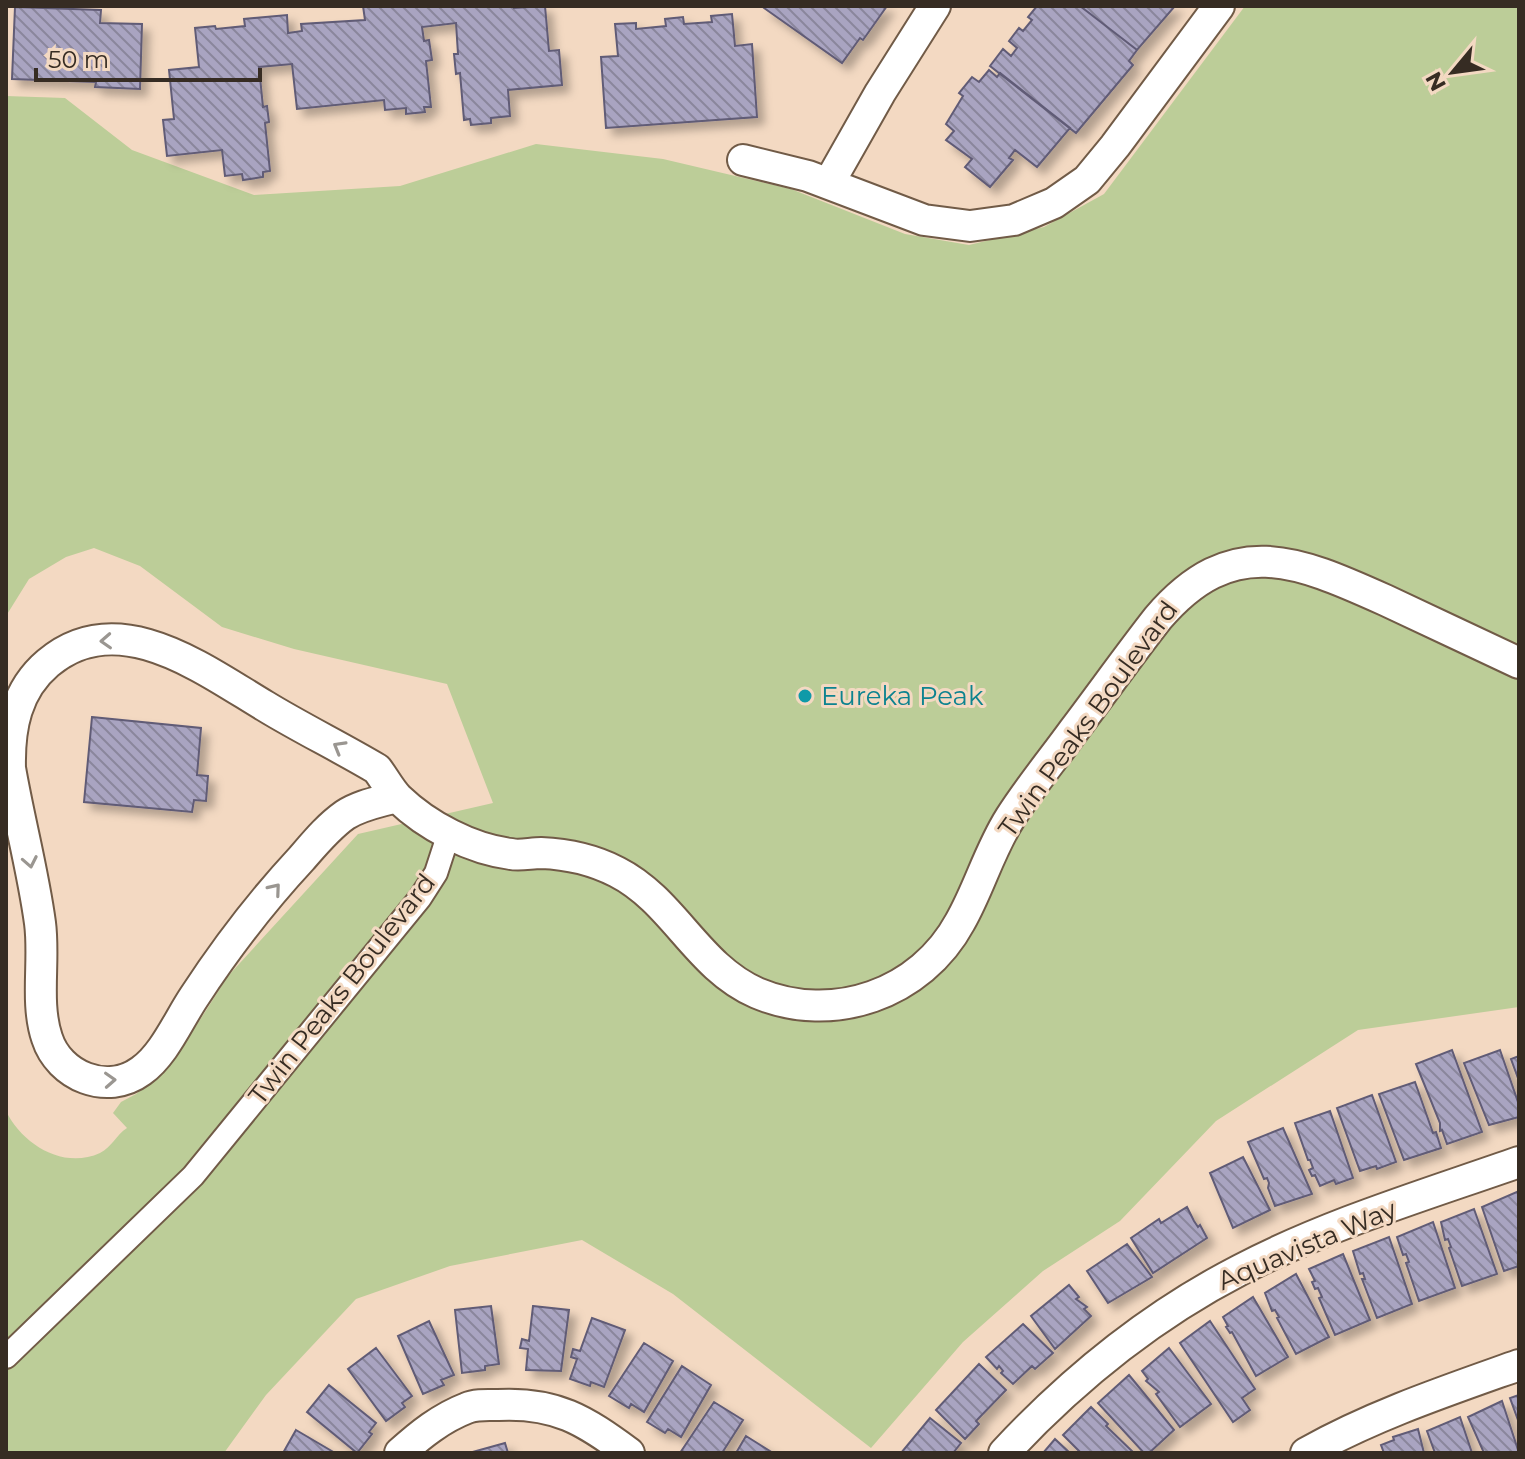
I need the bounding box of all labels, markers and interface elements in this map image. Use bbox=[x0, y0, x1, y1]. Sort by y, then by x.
scale bar bbox=[36, 32, 260, 82]
north arrow bbox=[1413, 32, 1493, 112]
text: 50 m bbox=[48, 45, 109, 74]
text: N bbox=[1420, 67, 1452, 96]
street label: Twin Peaks Boulevard bbox=[991, 595, 1185, 843]
one-way arrow bbox=[99, 632, 112, 649]
place label: Eureka Peak bbox=[821, 680, 984, 712]
marker: Eureka Peak bbox=[796, 687, 814, 705]
one-way arrow bbox=[334, 741, 348, 757]
one-way arrow bbox=[20, 855, 37, 869]
street label: Twin Peaks Boulevard bbox=[242, 867, 442, 1111]
one-way arrow bbox=[265, 884, 280, 898]
one-way arrow bbox=[103, 1072, 116, 1089]
street label: Aquavista Way bbox=[1213, 1193, 1402, 1297]

